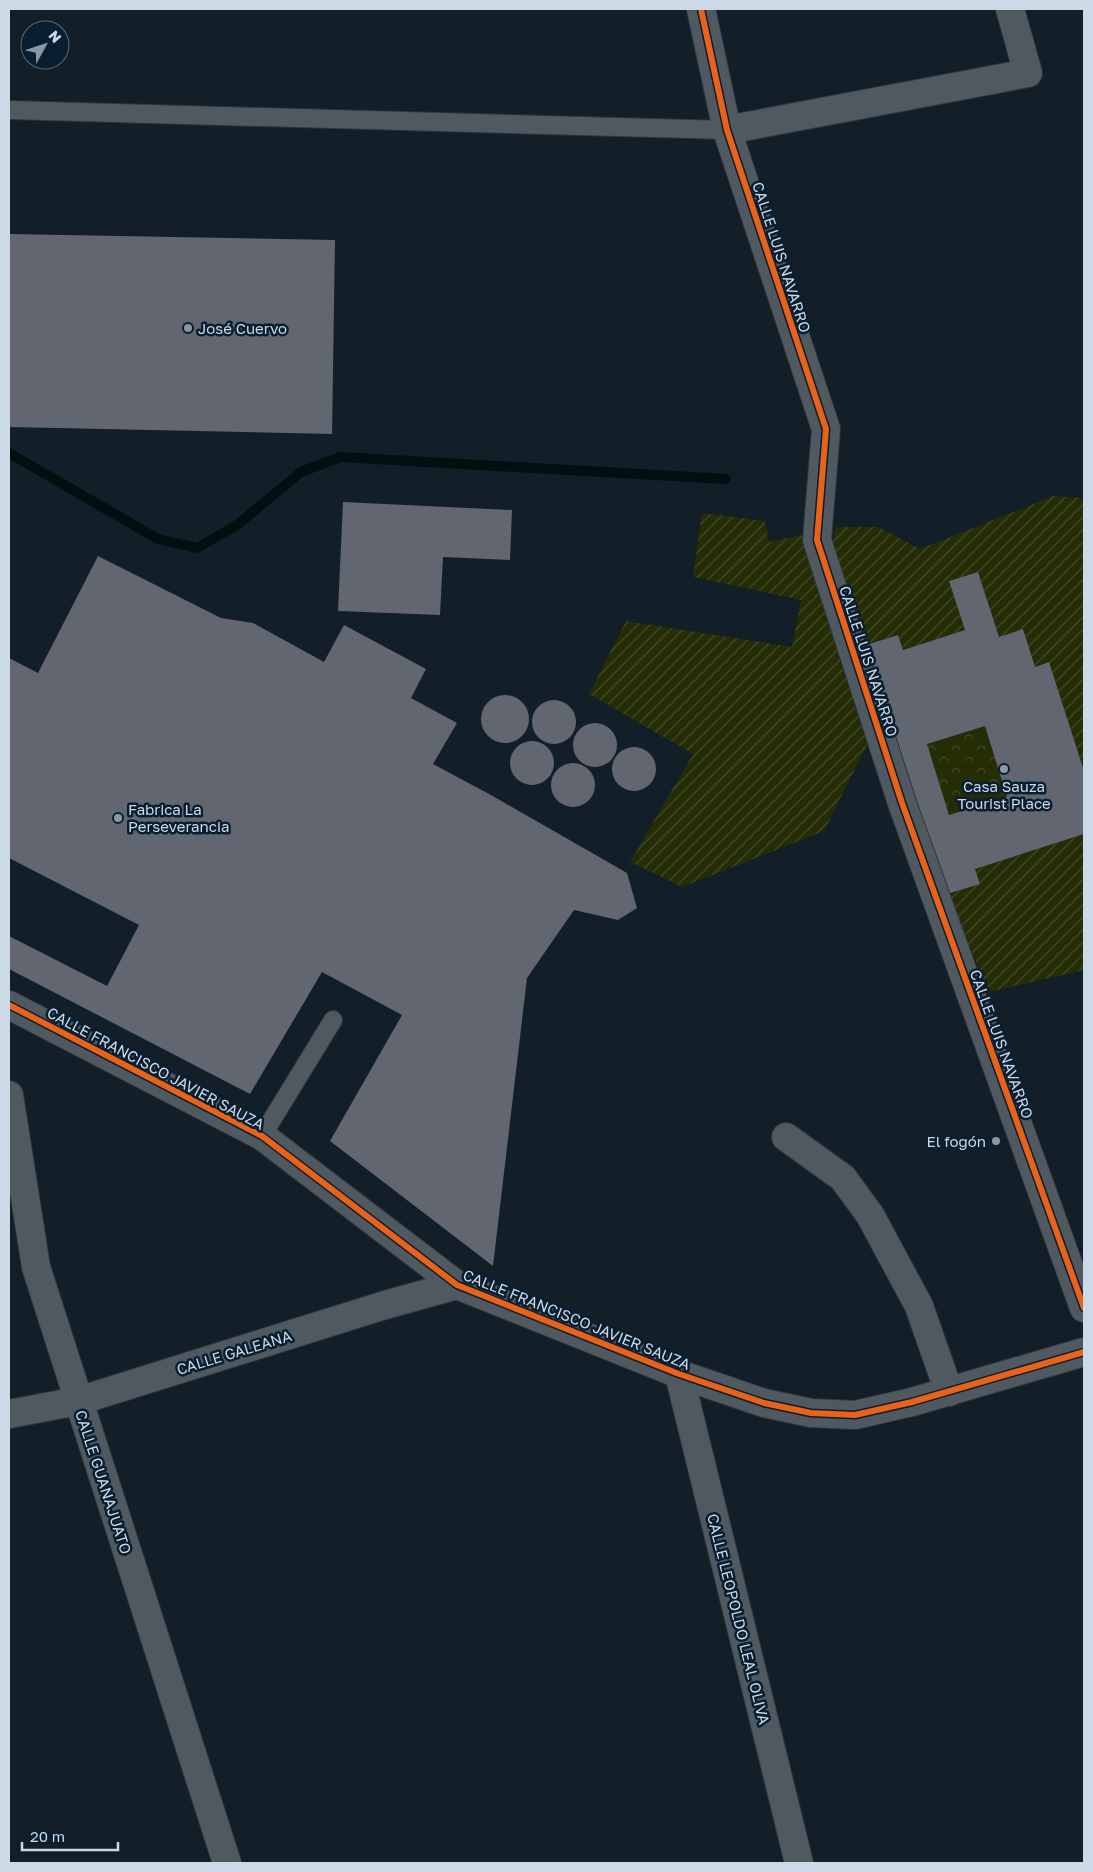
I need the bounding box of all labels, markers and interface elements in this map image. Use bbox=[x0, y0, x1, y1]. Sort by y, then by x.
north arrow bbox=[20, 20, 70, 70]
text: N bbox=[45, 27, 65, 46]
street label: CALLE LUIS NAVARRO bbox=[749, 179, 815, 335]
place label: José Cuervo bbox=[198, 319, 287, 337]
marker: José Cuervo bbox=[182, 322, 194, 334]
street label: CALLE LUIS NAVARRO bbox=[836, 583, 902, 739]
marker: Casa Sauza Tourist Place bbox=[998, 763, 1010, 775]
place label: Casa Sauza Tourist Place bbox=[957, 777, 1051, 812]
place label: Fabrica La Perseverancia bbox=[128, 800, 229, 835]
marker: Fabrica La Perseverancia bbox=[112, 812, 124, 824]
street label: CALLE LUIS NAVARRO bbox=[967, 967, 1037, 1121]
street label: CALLE FRANCISCO JAVIER SAUZA bbox=[44, 1003, 268, 1133]
place label: El fogón bbox=[927, 1132, 986, 1150]
marker: El fogón bbox=[990, 1135, 1002, 1147]
street label: CALLE FRANCISCO JAVIER SAUZA bbox=[461, 1265, 693, 1373]
street label: CALLE GALEANA bbox=[174, 1326, 294, 1378]
street label: CALLE GUANAJUATO bbox=[72, 1408, 136, 1556]
street label: CALLE LEOPOLDO LEAL OLIVA bbox=[704, 1512, 774, 1726]
scale bar bbox=[22, 1820, 119, 1852]
text: 20 m bbox=[30, 1827, 65, 1845]

